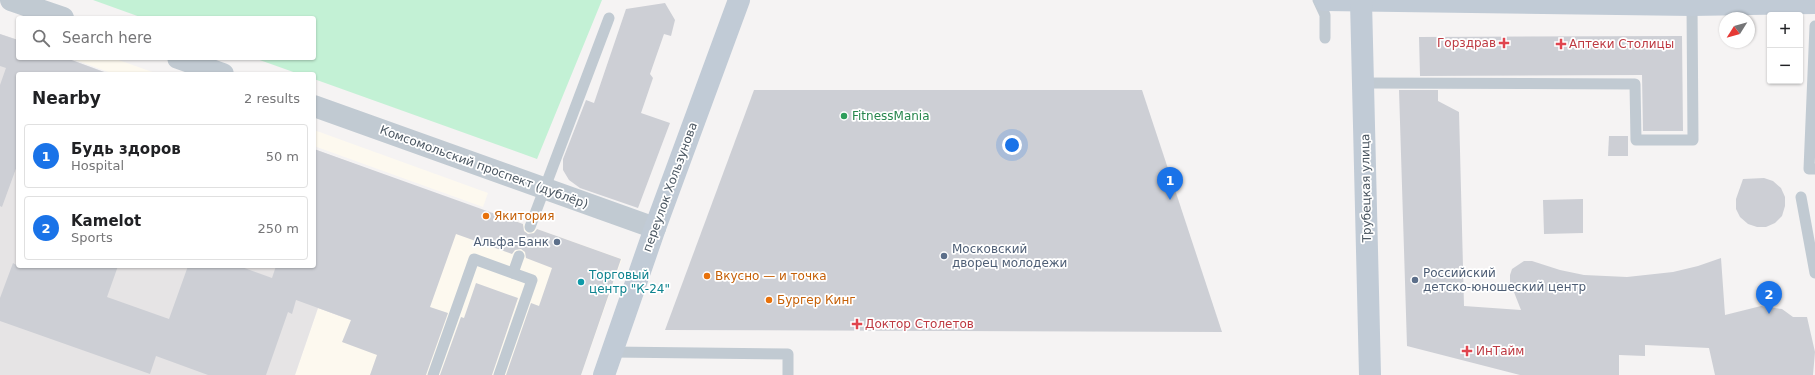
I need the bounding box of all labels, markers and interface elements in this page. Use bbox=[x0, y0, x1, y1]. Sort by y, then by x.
north arrow bbox=[1719, 12, 1755, 48]
map controls bbox=[1767, 12, 1803, 84]
button: + bbox=[1767, 12, 1803, 48]
search box bbox=[16, 16, 316, 60]
icon: search bbox=[30, 27, 52, 49]
text: Search here bbox=[62, 29, 152, 47]
place label: Горздрав bbox=[1437, 36, 1496, 50]
place label: Аптеки Столицы bbox=[1569, 37, 1674, 51]
marker: Горздрав bbox=[1499, 38, 1509, 48]
marker: Аптеки Столицы bbox=[1556, 39, 1566, 49]
button: − bbox=[1767, 48, 1803, 84]
text: Nearby bbox=[32, 88, 101, 108]
text: 2 results bbox=[244, 91, 300, 106]
place label: FitnessMania bbox=[852, 109, 930, 123]
marker: FitnessMania bbox=[839, 111, 849, 121]
street label: переулок Хользунова bbox=[640, 120, 700, 254]
street label: Комсомольский проспект (дублёр) bbox=[378, 123, 590, 211]
street label: Трубецкая улица bbox=[1358, 134, 1374, 243]
your location bbox=[1002, 135, 1022, 155]
text: Будь здоров bbox=[71, 140, 181, 158]
text: 1 bbox=[41, 149, 51, 164]
text: 50 m bbox=[266, 149, 299, 164]
text: Hospital bbox=[71, 158, 124, 173]
pin: 1 bbox=[1157, 167, 1183, 200]
place label: Якитория bbox=[494, 209, 554, 223]
marker: Якитория bbox=[481, 211, 491, 221]
text: Kamelot bbox=[71, 212, 141, 230]
text: 2 bbox=[41, 221, 51, 236]
text: 250 m bbox=[257, 221, 299, 236]
text: Sports bbox=[71, 230, 113, 245]
place label: Альфа-Банк bbox=[473, 235, 549, 249]
marker: Альфа-Банк bbox=[552, 237, 562, 247]
place label: Московский дворец молодежи bbox=[952, 242, 1067, 270]
marker: Московский дворец молодежи bbox=[939, 251, 949, 261]
place label: Российский детско-юношеский центр bbox=[1423, 266, 1586, 294]
place label: Торговый центр "К-24" bbox=[588, 268, 670, 296]
place label: Вкусно — и точка bbox=[715, 269, 827, 283]
marker: Вкусно — и точка bbox=[702, 271, 712, 281]
marker: Российский детско-юношеский центр bbox=[1410, 275, 1420, 285]
marker: Торговый центр "К-24" bbox=[576, 277, 586, 287]
pin: 2 bbox=[1756, 281, 1782, 314]
place label: Бургер Кинг bbox=[777, 293, 856, 307]
marker: Бургер Кинг bbox=[764, 295, 774, 305]
place label: Доктор Столетов bbox=[865, 317, 974, 331]
marker: Доктор Столетов bbox=[852, 319, 862, 329]
place label: ИнТайм bbox=[1476, 344, 1524, 358]
marker: ИнТайм bbox=[1461, 345, 1473, 357]

